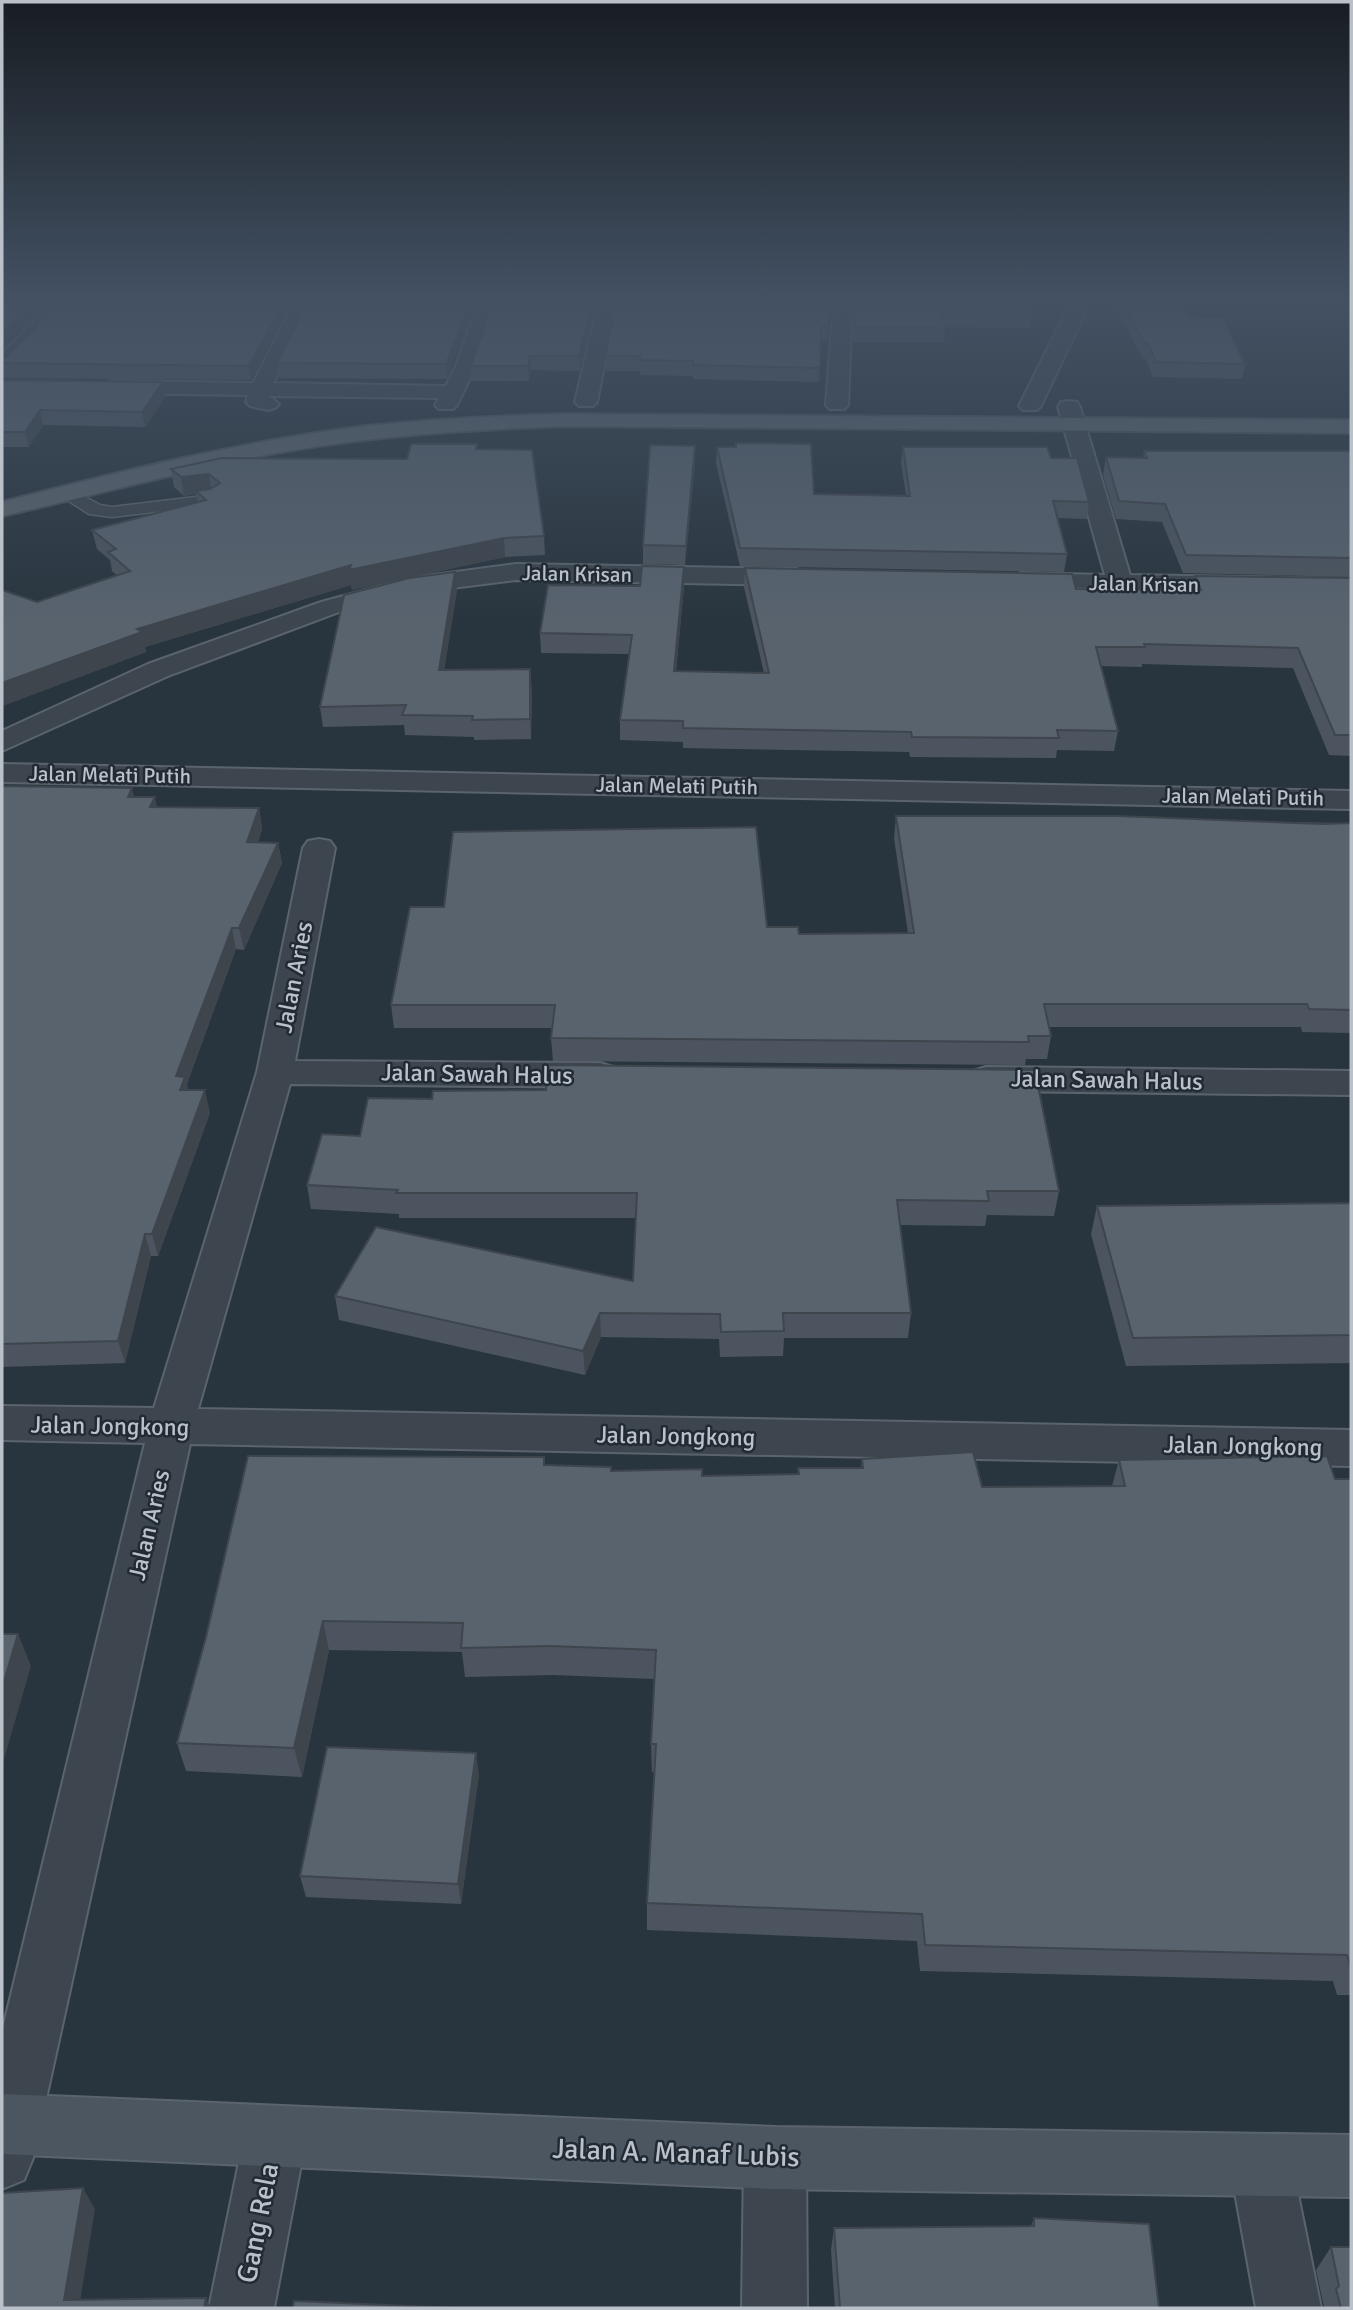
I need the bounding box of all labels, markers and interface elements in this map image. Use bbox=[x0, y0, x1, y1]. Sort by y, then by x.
street label: Jalan Krisan bbox=[522, 560, 632, 588]
street label: Jalan Krisan bbox=[1089, 570, 1199, 598]
street label: Jalan Melati Putih bbox=[29, 761, 191, 789]
street label: Jalan Melati Putih bbox=[596, 772, 758, 800]
street label: Jalan Melati Putih bbox=[1162, 783, 1324, 811]
street label: Jalan Aries bbox=[269, 919, 319, 1035]
street label: Jalan Sawah Halus bbox=[381, 1057, 573, 1091]
street label: Jalan Sawah Halus bbox=[1011, 1063, 1203, 1097]
street label: Jalan Jongkong bbox=[30, 1410, 190, 1442]
street label: Jalan Jongkong bbox=[596, 1420, 756, 1452]
street label: Jalan Jongkong bbox=[1163, 1430, 1323, 1462]
street label: Jalan Aries bbox=[122, 1467, 176, 1583]
street label: Jalan A. Manaf Lubis bbox=[552, 2132, 800, 2174]
street label: Gang Rela bbox=[230, 2160, 286, 2286]

